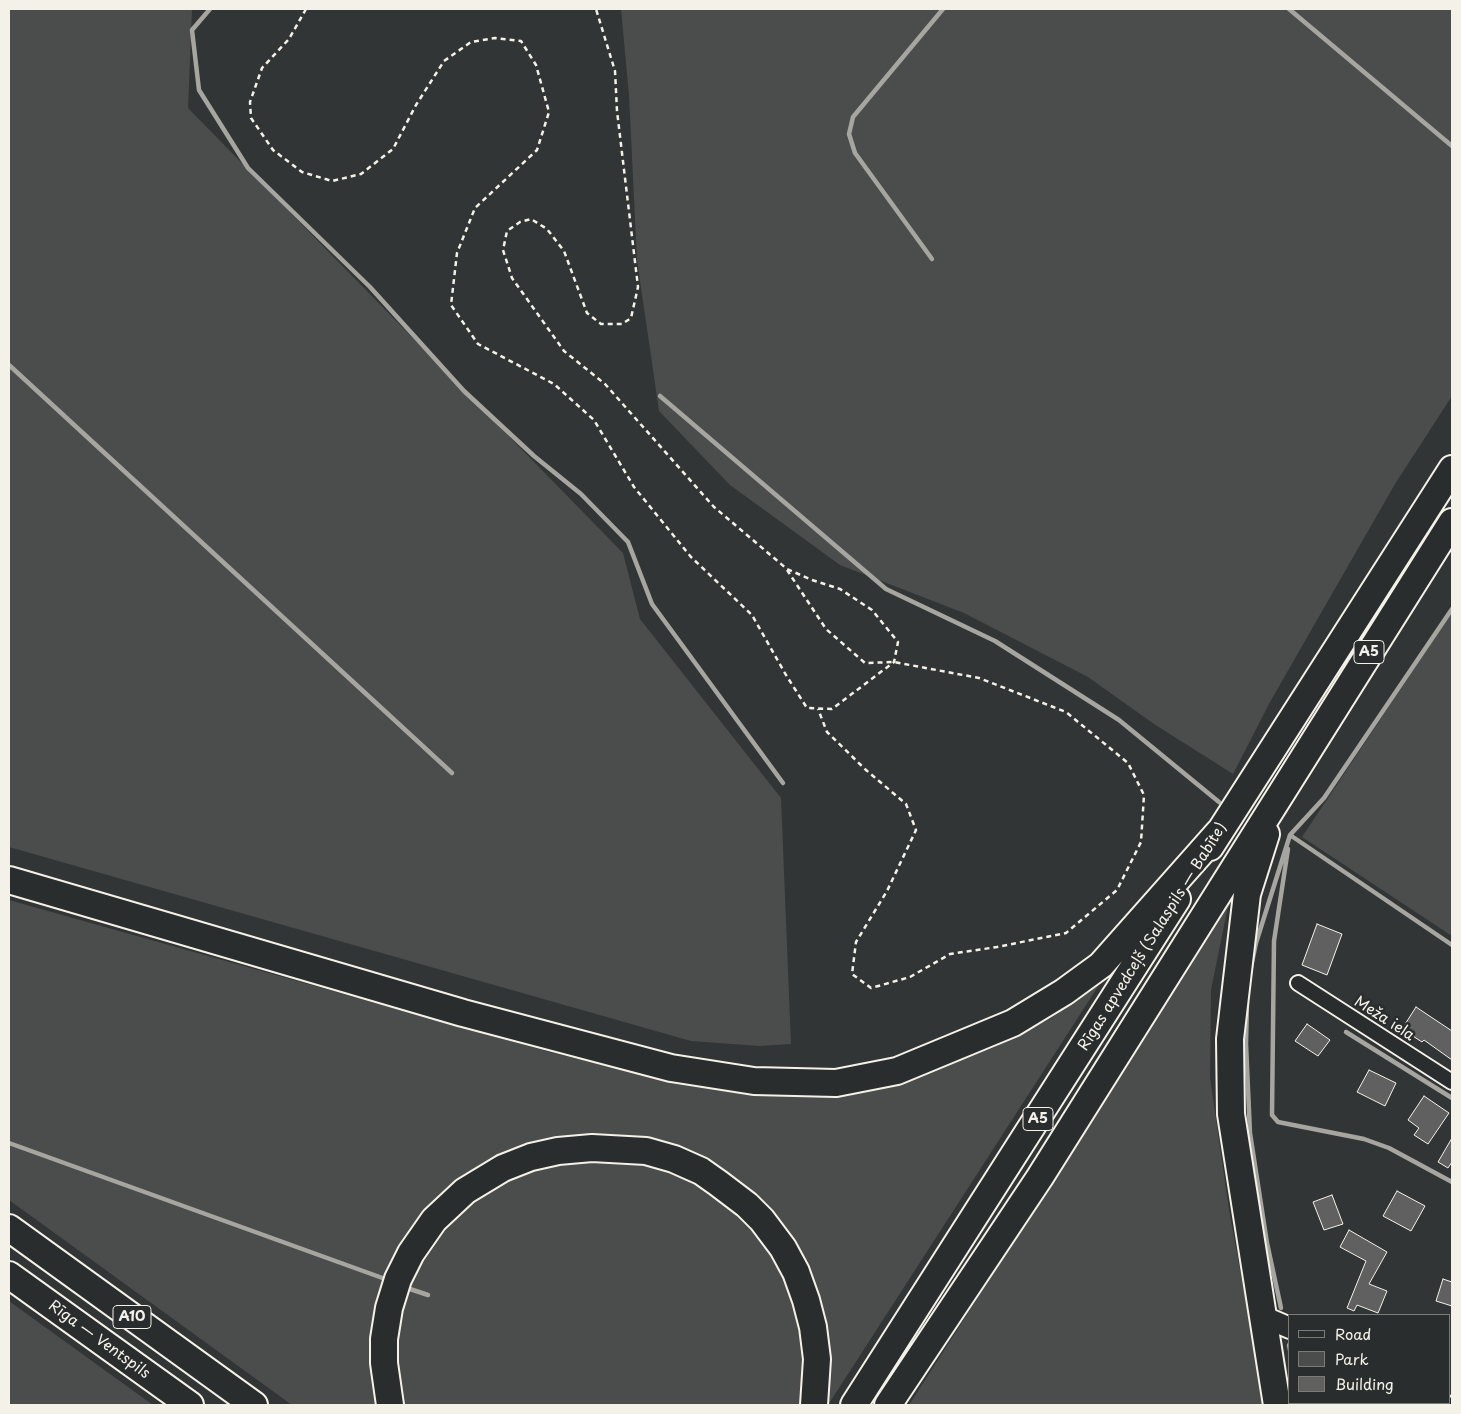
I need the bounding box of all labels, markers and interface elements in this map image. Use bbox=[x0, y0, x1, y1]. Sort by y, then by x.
road number: A5 bbox=[1354, 640, 1384, 664]
street label: Rīgas apvedceļš (Salaspils — Babīte) bbox=[1075, 820, 1231, 1054]
street label: Meža iela bbox=[1350, 993, 1418, 1045]
road number: A5 bbox=[1023, 1108, 1053, 1130]
street label: Rīga — Ventspils bbox=[45, 1297, 153, 1383]
road number: A10 bbox=[113, 1305, 151, 1328]
legend bbox=[1288, 1314, 1451, 1404]
text: Road bbox=[1335, 1322, 1371, 1345]
text: Park bbox=[1335, 1347, 1369, 1370]
text: Building bbox=[1335, 1372, 1394, 1395]

